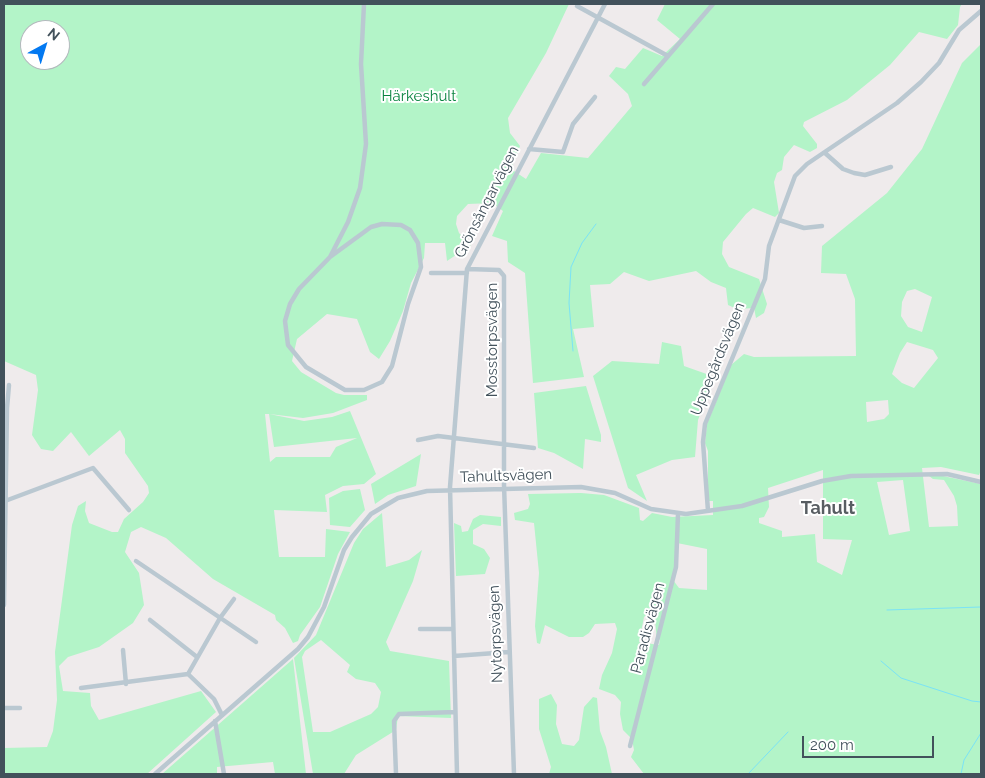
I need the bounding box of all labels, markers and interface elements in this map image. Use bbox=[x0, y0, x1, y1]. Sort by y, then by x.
north arrow bbox=[20, 20, 70, 70]
text: N bbox=[45, 25, 63, 44]
park label: Härkeshult bbox=[382, 87, 456, 105]
street label: Grönsångarvägen bbox=[451, 143, 523, 261]
street label: Mosstorpsvägen bbox=[483, 283, 501, 397]
street label: Uppegårdsvägen bbox=[687, 300, 749, 418]
street label: Tahultsvägen bbox=[460, 465, 552, 487]
district label: Tahult bbox=[801, 498, 855, 520]
street label: Paradisvägen bbox=[627, 581, 669, 675]
street label: Nytorpsvägen bbox=[485, 585, 507, 683]
scale bar bbox=[805, 726, 938, 758]
text: 200 m bbox=[810, 736, 854, 754]

